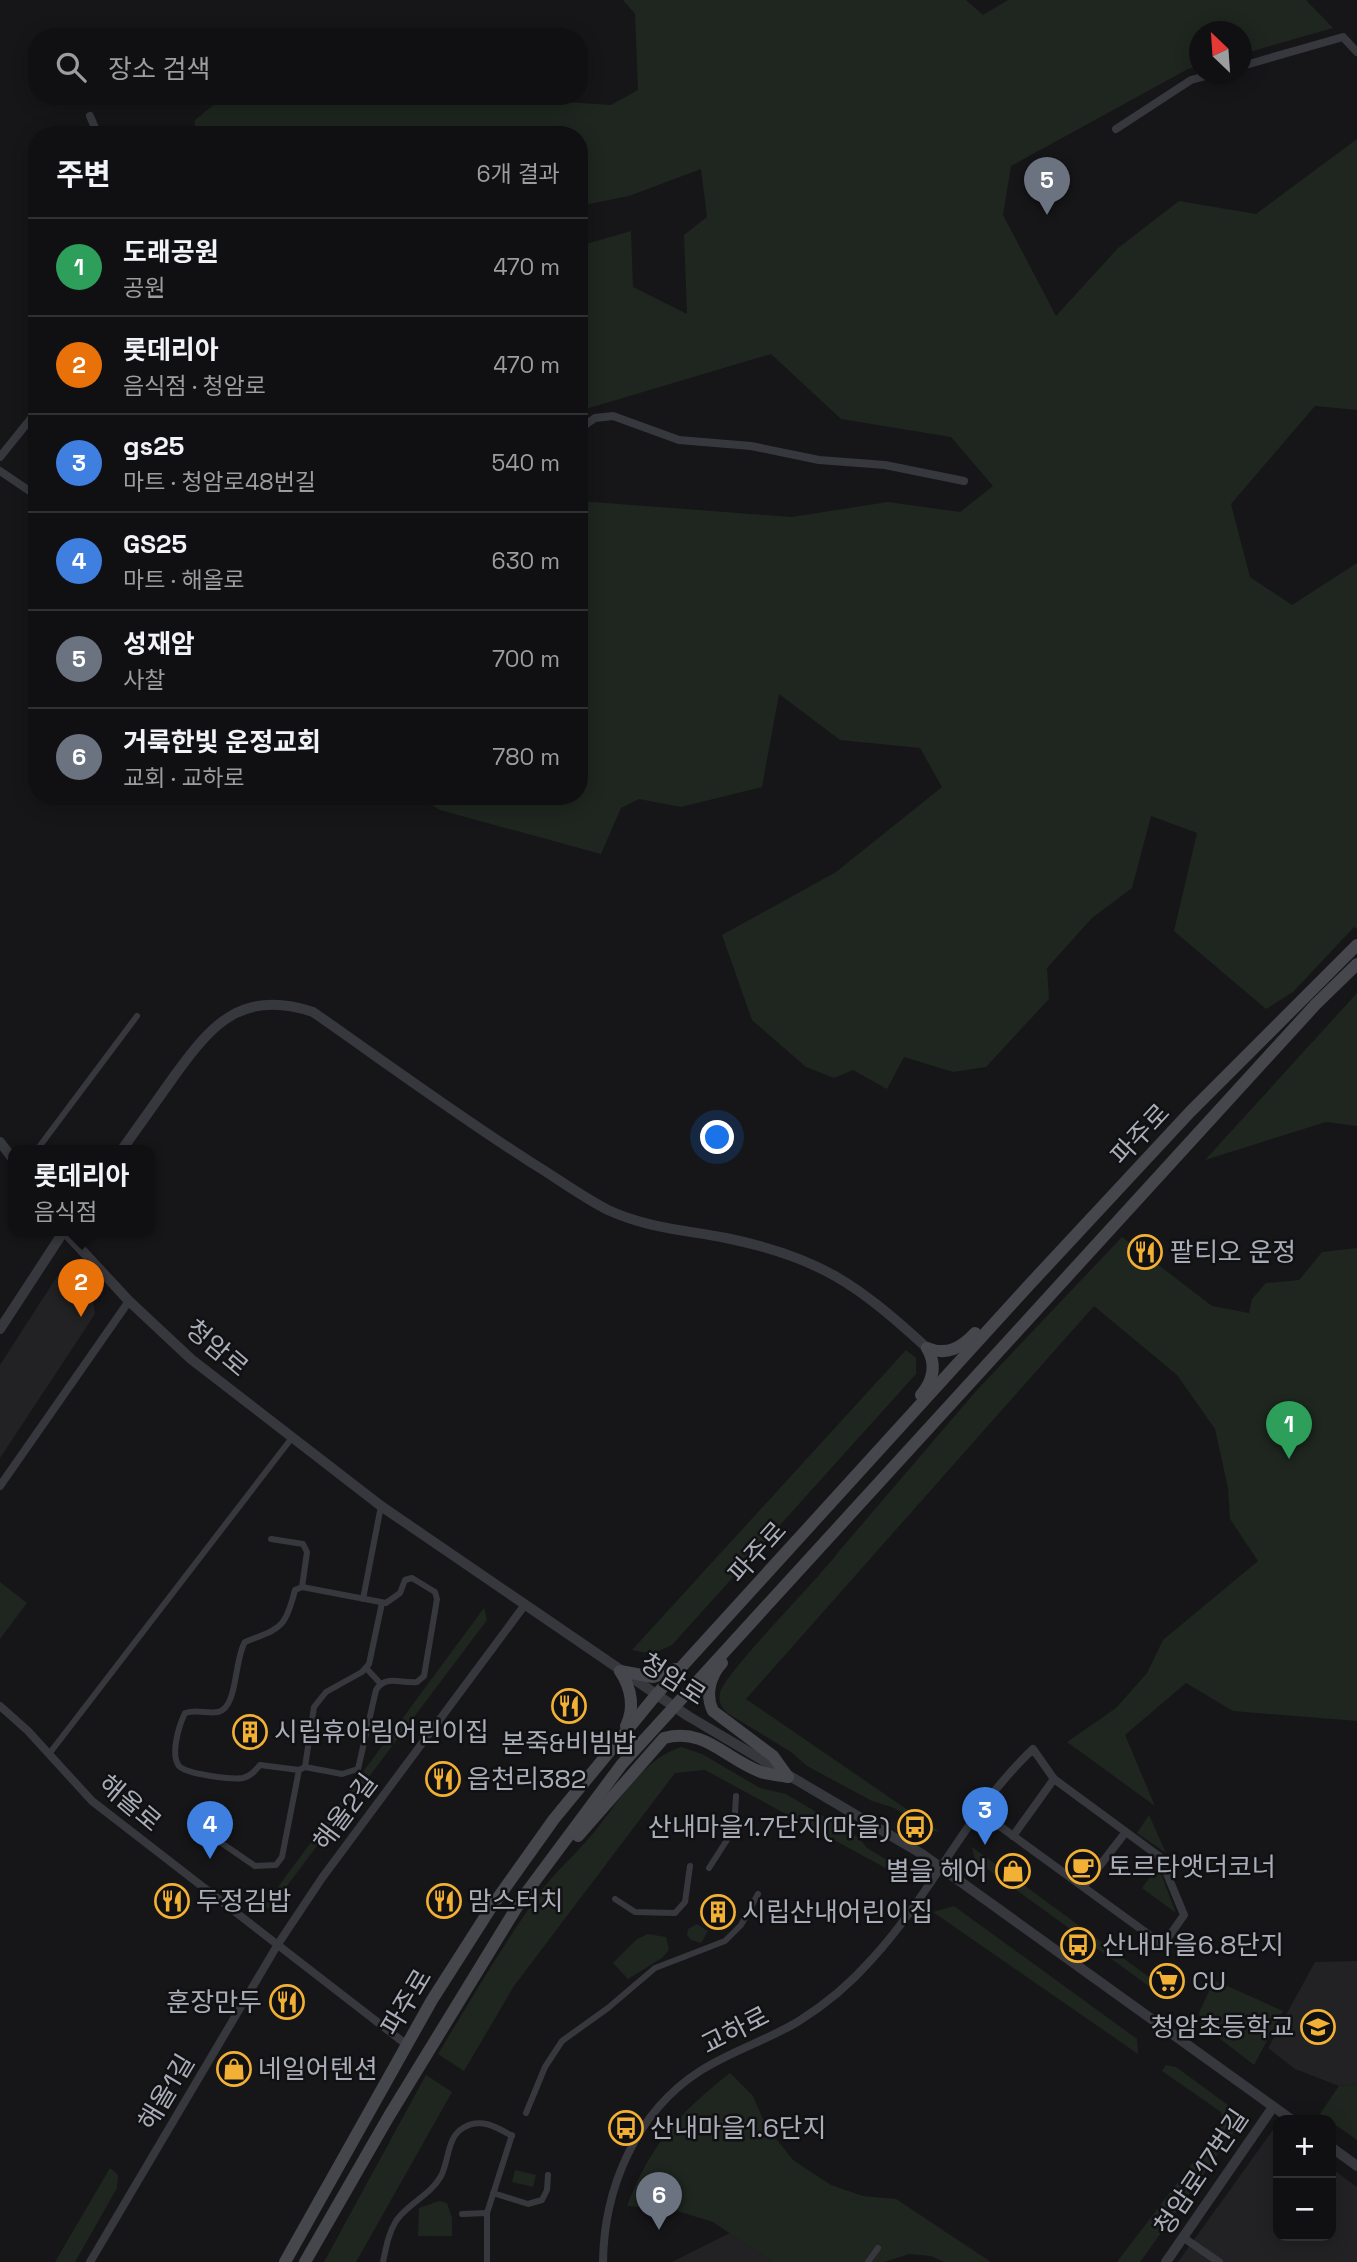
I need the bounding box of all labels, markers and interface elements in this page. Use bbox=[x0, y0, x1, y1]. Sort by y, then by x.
north arrow bbox=[1189, 21, 1252, 84]
search box bbox=[28, 28, 588, 105]
icon: search bbox=[52, 48, 90, 86]
text: 장소 검색 bbox=[108, 52, 210, 86]
text: 주변 bbox=[56, 155, 111, 194]
pin: 5 bbox=[1024, 157, 1070, 215]
text: 6개 결과 bbox=[477, 159, 560, 189]
text: 도래공원 bbox=[123, 235, 219, 269]
text: 1 bbox=[74, 252, 84, 282]
text: 470 m bbox=[493, 252, 560, 282]
text: 공원 bbox=[123, 273, 165, 303]
text: 롯데리아 bbox=[123, 333, 219, 367]
text: 2 bbox=[72, 350, 86, 380]
text: 470 m bbox=[493, 350, 560, 380]
text: 음식점 · 청암로 bbox=[123, 371, 266, 401]
text: gs25 bbox=[123, 429, 184, 463]
text: 3 bbox=[72, 448, 86, 478]
text: 540 m bbox=[491, 448, 560, 478]
text: 마트 · 청암로48번길 bbox=[123, 467, 316, 497]
text: GS25 bbox=[123, 527, 187, 561]
text: 4 bbox=[72, 546, 86, 576]
text: 630 m bbox=[492, 546, 560, 576]
text: 마트 · 해올로 bbox=[123, 565, 245, 595]
text: 성재암 bbox=[123, 627, 195, 661]
text: 5 bbox=[72, 644, 86, 674]
text: 700 m bbox=[492, 644, 560, 674]
text: 사찰 bbox=[123, 665, 165, 695]
text: 거룩한빛 운정교회 bbox=[123, 725, 321, 759]
text: 6 bbox=[72, 742, 86, 772]
text: 780 m bbox=[492, 742, 560, 772]
text: 교회 · 교하로 bbox=[123, 763, 245, 793]
street label: 파주로 bbox=[1103, 1096, 1177, 1172]
your location bbox=[700, 1120, 734, 1154]
popup bbox=[8, 1145, 155, 1236]
text: 롯데리아 bbox=[34, 1159, 129, 1193]
text: 음식점 bbox=[34, 1197, 97, 1227]
restaurant icon: 팥티오 운정 bbox=[1126, 1233, 1164, 1271]
place label: 팥티오 운정 bbox=[1170, 1235, 1296, 1269]
pin: 2 bbox=[58, 1259, 104, 1317]
street label: 청암로 bbox=[179, 1312, 255, 1384]
pin: 1 bbox=[1266, 1401, 1312, 1459]
street label: 파주로 bbox=[720, 1514, 794, 1590]
street label: 청암로 bbox=[634, 1645, 712, 1713]
restaurant icon: 본죽&비빔밥 bbox=[550, 1687, 588, 1725]
building icon: 시립휴아림어린이집 bbox=[231, 1713, 269, 1751]
place label: 시립휴아림어린이집 bbox=[274, 1715, 489, 1749]
place label: 본죽&비빔밥 bbox=[501, 1726, 637, 1760]
restaurant icon: 읍천리382 bbox=[424, 1760, 462, 1798]
place label: 읍천리382 bbox=[467, 1762, 586, 1796]
street label: 해올로 bbox=[92, 1767, 168, 1839]
street label: 해올2길 bbox=[305, 1767, 385, 1857]
pin: 3 bbox=[962, 1787, 1008, 1845]
pin: 4 bbox=[187, 1801, 233, 1859]
bus stop icon: 산내마을1.7단지(마을) bbox=[896, 1808, 934, 1846]
place label: 산내마을1.7단지(마을) bbox=[648, 1810, 890, 1844]
cafe icon: 토르타앳더코너 bbox=[1064, 1848, 1102, 1886]
place label: 토르타앳더코너 bbox=[1108, 1850, 1275, 1884]
shop icon: 별을 헤어 bbox=[994, 1852, 1032, 1890]
place label: 별을 헤어 bbox=[886, 1854, 988, 1888]
restaurant icon: 두정김밥 bbox=[153, 1882, 191, 1920]
restaurant icon: 맘스터치 bbox=[425, 1882, 463, 1920]
place label: 두정김밥 bbox=[196, 1884, 292, 1918]
place label: 맘스터치 bbox=[468, 1884, 564, 1918]
building icon: 시립산내어린이집 bbox=[699, 1893, 737, 1931]
place label: 시립산내어린이집 bbox=[742, 1895, 933, 1929]
bus stop icon: 산내마을6.8단지 bbox=[1059, 1926, 1097, 1964]
place label: 산내마을6.8단지 bbox=[1102, 1928, 1284, 1962]
street label: 파주로 bbox=[373, 1962, 439, 2042]
supermarket icon: CU bbox=[1148, 1962, 1186, 2000]
place label: CU bbox=[1192, 1964, 1226, 1998]
restaurant icon: 훈장만두 bbox=[268, 1983, 306, 2021]
place label: 훈장만두 bbox=[166, 1985, 262, 2019]
street label: 교하로 bbox=[695, 1999, 775, 2061]
school or university icon: 청암초등학교 bbox=[1299, 2008, 1337, 2046]
place label: 청암초등학교 bbox=[1150, 2010, 1294, 2044]
street label: 해올1길 bbox=[130, 2048, 202, 2136]
shop icon: 네일어텐션 bbox=[215, 2050, 253, 2088]
place label: 네일어텐션 bbox=[258, 2052, 378, 2086]
street label: 청암로17번길 bbox=[1146, 2102, 1256, 2242]
bus stop icon: 산내마을1.6단지 bbox=[607, 2109, 645, 2147]
place label: 산내마을1.6단지 bbox=[650, 2111, 827, 2145]
map controls bbox=[1273, 2115, 1336, 2241]
button: + bbox=[1273, 2115, 1336, 2178]
pin: 6 bbox=[636, 2172, 682, 2230]
button: − bbox=[1273, 2178, 1336, 2241]

